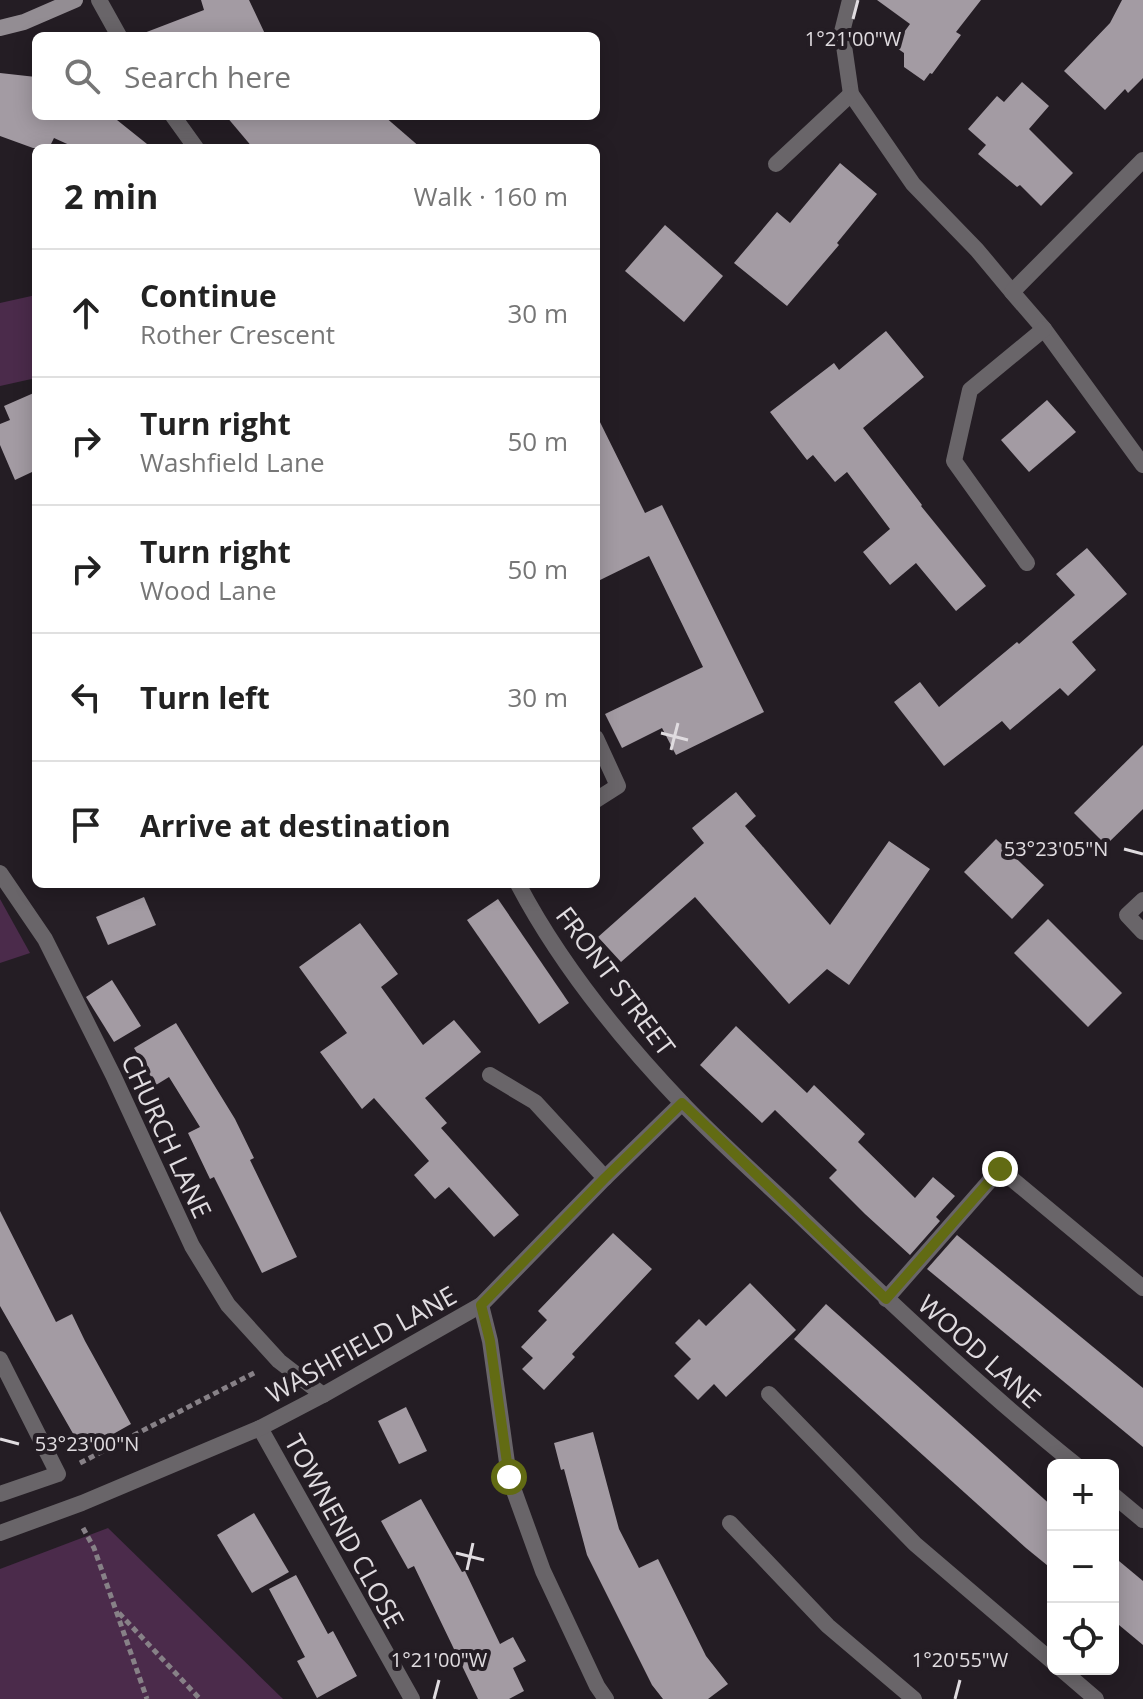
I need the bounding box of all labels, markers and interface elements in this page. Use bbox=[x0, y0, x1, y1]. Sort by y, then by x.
text: 1°21'00"W bbox=[805, 25, 902, 52]
search box bbox=[32, 32, 600, 120]
icon: search bbox=[60, 54, 104, 98]
text: Search here bbox=[124, 56, 291, 97]
text: 2 min bbox=[64, 173, 158, 219]
text: Walk · 160 m bbox=[414, 178, 568, 214]
text: Continue bbox=[140, 275, 277, 316]
icon: ahead bbox=[64, 291, 108, 335]
text: 30 m bbox=[507, 295, 568, 331]
text: Rother Crescent bbox=[140, 316, 335, 352]
text: Turn right bbox=[140, 403, 291, 444]
icon: right bbox=[64, 419, 108, 463]
text: 50 m bbox=[507, 423, 568, 459]
text: Washfield Lane bbox=[140, 444, 325, 480]
text: Turn right bbox=[140, 531, 291, 572]
icon: right bbox=[64, 547, 108, 591]
text: 50 m bbox=[507, 551, 568, 587]
text: Wood Lane bbox=[140, 572, 277, 608]
icon: left bbox=[64, 675, 108, 719]
text: Turn left bbox=[140, 677, 270, 718]
text: 30 m bbox=[507, 679, 568, 715]
icon: arrive bbox=[64, 803, 108, 847]
text: Arrive at destination bbox=[140, 805, 451, 846]
text: 53°23'05"N bbox=[1004, 835, 1108, 862]
street label: FRONT STREET bbox=[548, 899, 684, 1064]
street label: CHURCH LANE bbox=[113, 1048, 221, 1224]
route end bbox=[982, 1151, 1018, 1187]
street label: WASHFIELD LANE bbox=[259, 1277, 463, 1411]
street label: WOOD LANE bbox=[911, 1286, 1049, 1416]
street label: TOWNEND CLOSE bbox=[277, 1428, 413, 1634]
text: 53°23'00"N bbox=[35, 1430, 139, 1457]
route start bbox=[491, 1459, 527, 1495]
map controls bbox=[1047, 1459, 1119, 1675]
button: + bbox=[1047, 1459, 1119, 1531]
button: − bbox=[1047, 1531, 1119, 1603]
button: locate bbox=[1047, 1603, 1119, 1675]
text: 1°21'00"W bbox=[391, 1646, 488, 1673]
text: 1°20'55"W bbox=[912, 1646, 1009, 1673]

